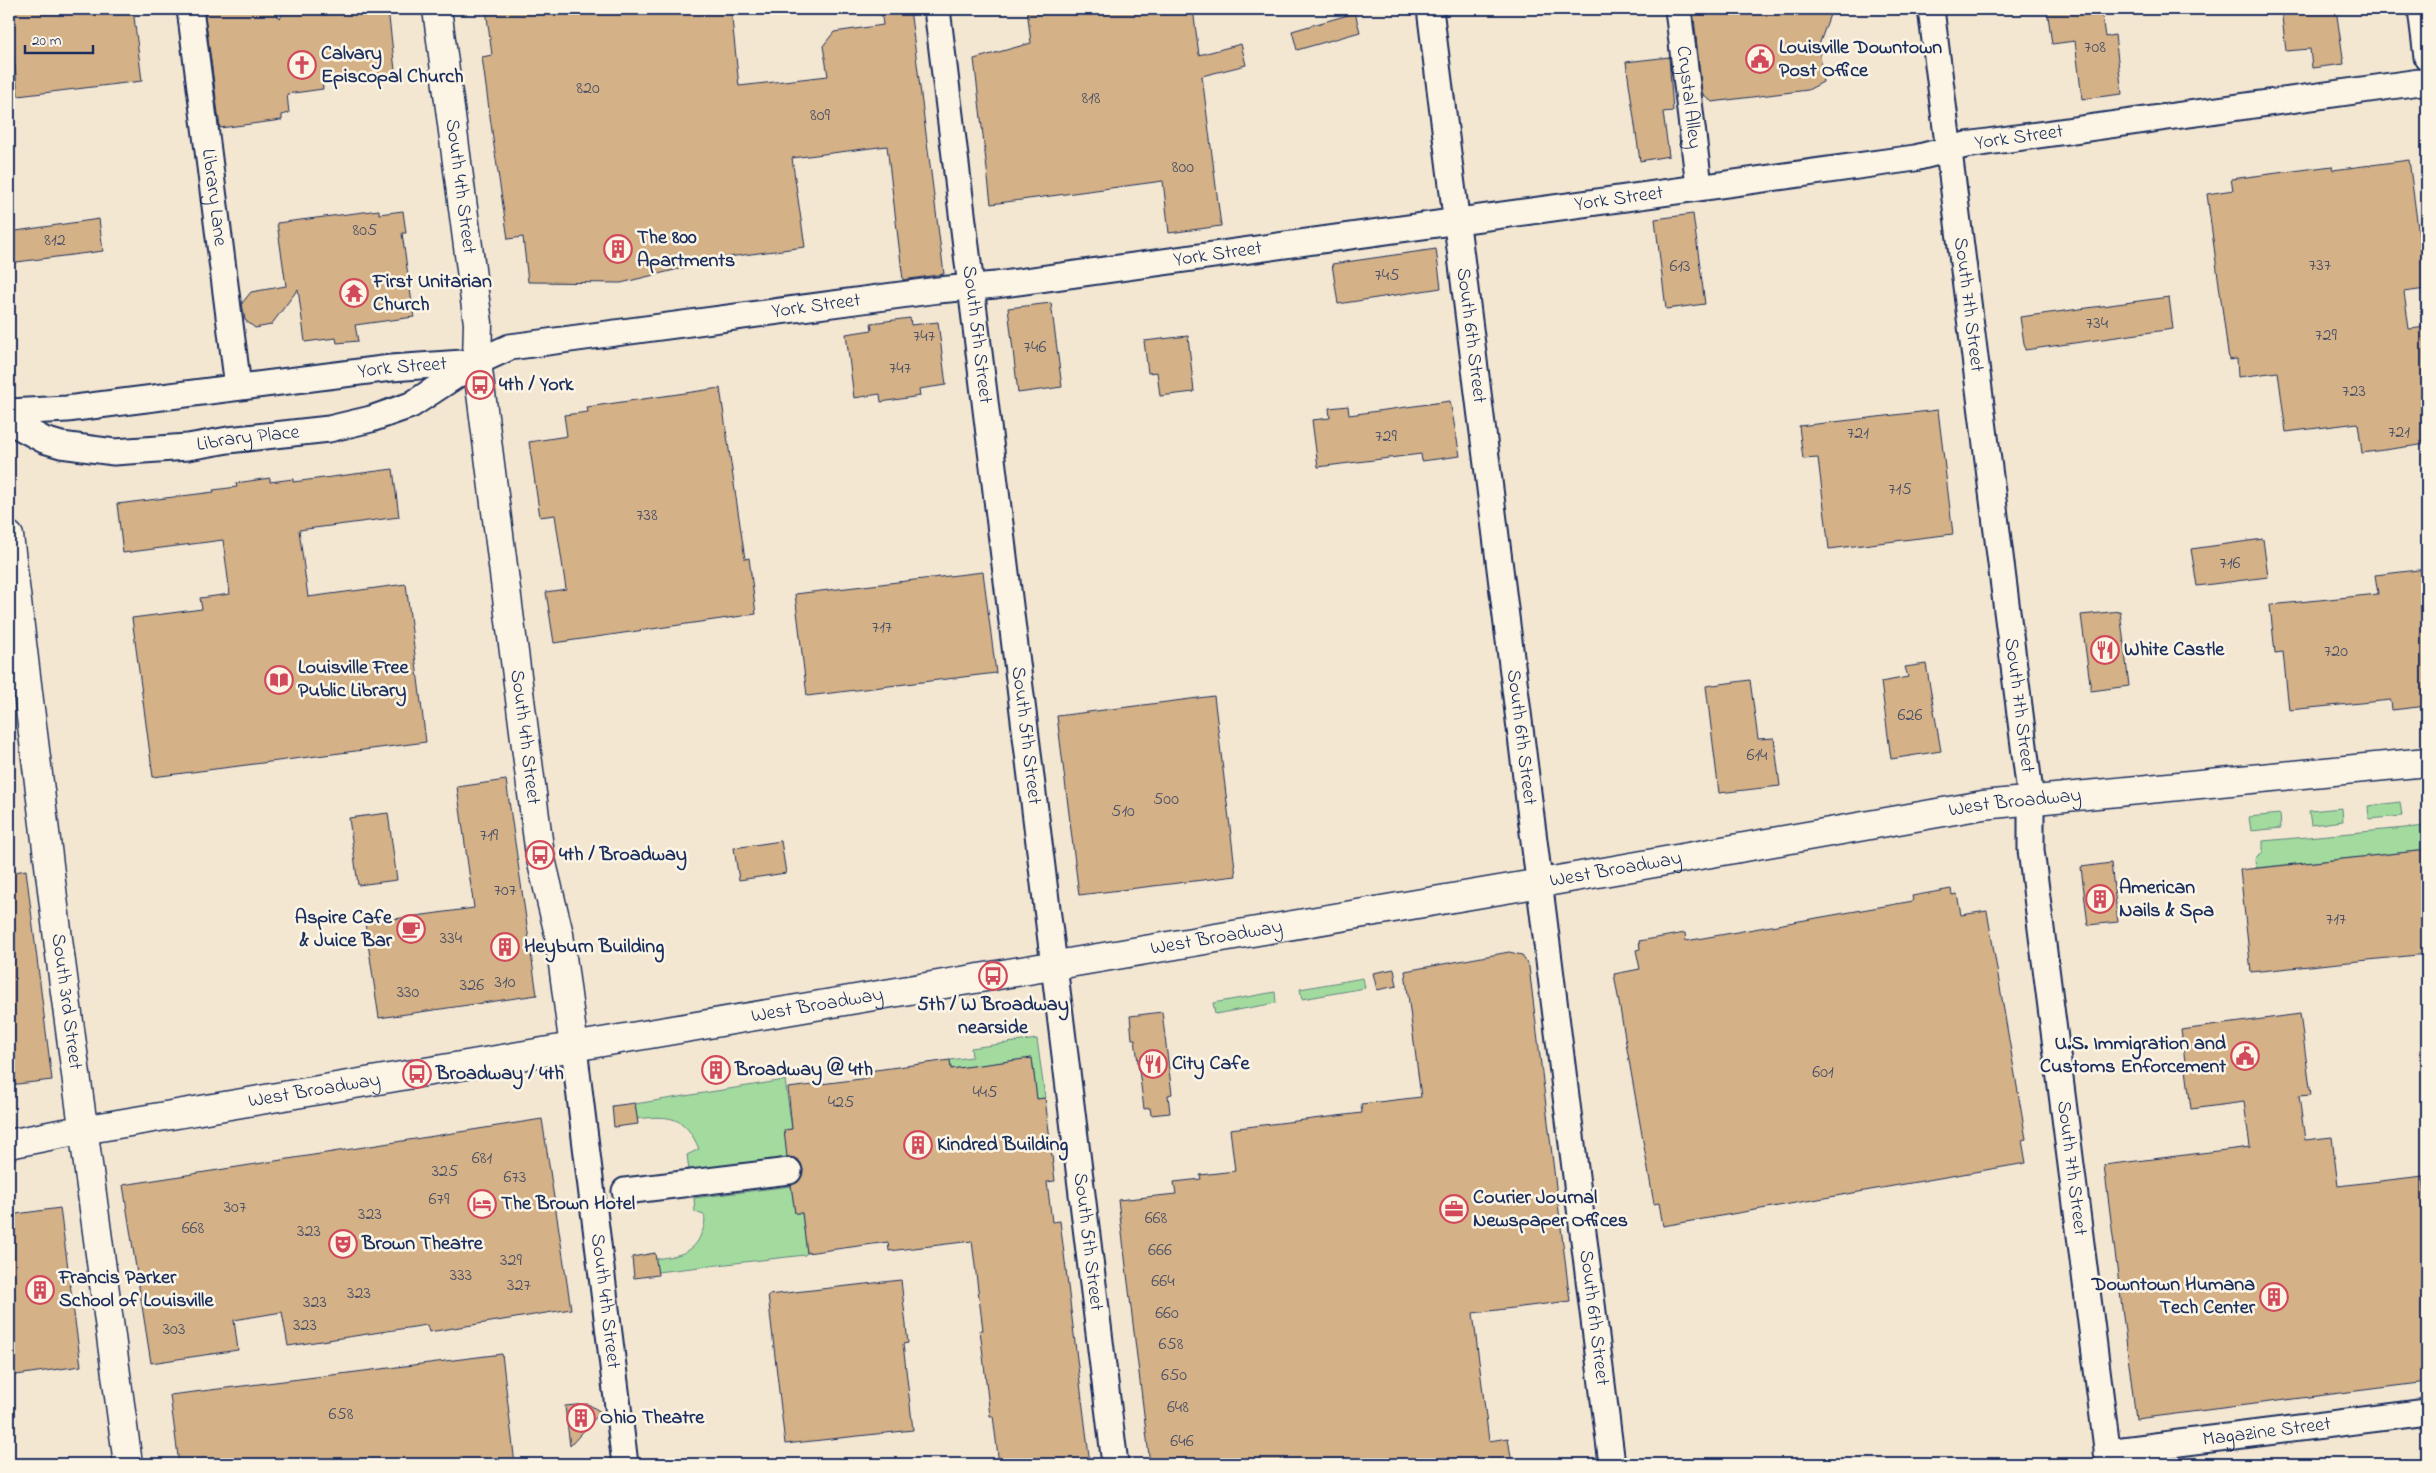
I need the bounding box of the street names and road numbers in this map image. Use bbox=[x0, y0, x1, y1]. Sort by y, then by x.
street label: Crystal Alley bbox=[1668, 44, 1709, 151]
street label: South 4th Street bbox=[437, 117, 483, 256]
street label: York Street bbox=[1973, 117, 2066, 158]
street label: Library Lane bbox=[193, 147, 234, 248]
street label: York Street bbox=[1573, 178, 1666, 219]
street label: York Street bbox=[1172, 234, 1264, 275]
street label: South 7th Street bbox=[1945, 235, 1991, 374]
street label: South 5th Street bbox=[954, 264, 1000, 406]
street label: South 6th Street bbox=[1448, 266, 1494, 405]
street label: York Street bbox=[770, 286, 863, 326]
street label: York Street bbox=[356, 350, 448, 387]
street label: Library Place bbox=[195, 418, 301, 460]
street label: South 7th Street bbox=[1996, 636, 2042, 775]
street label: South 5th Street bbox=[1003, 665, 1049, 807]
street label: South 4th Street bbox=[502, 668, 548, 807]
street label: South 6th Street bbox=[1498, 668, 1544, 807]
street label: West Broadway bbox=[1946, 781, 2083, 825]
street label: West Broadway bbox=[1547, 844, 1684, 896]
street label: West Broadway bbox=[1148, 913, 1285, 963]
street label: South 3rd Street bbox=[43, 932, 90, 1072]
street label: West Broadway bbox=[749, 980, 885, 1031]
street label: West Broadway bbox=[246, 1065, 383, 1116]
street label: South 7th Street bbox=[2048, 1099, 2094, 1238]
street label: South 5th Street bbox=[1065, 1171, 1111, 1313]
street label: South 4th Street bbox=[582, 1232, 628, 1371]
street label: South 6th Street bbox=[1571, 1248, 1617, 1388]
street label: Magazine Street bbox=[2201, 1410, 2333, 1454]

